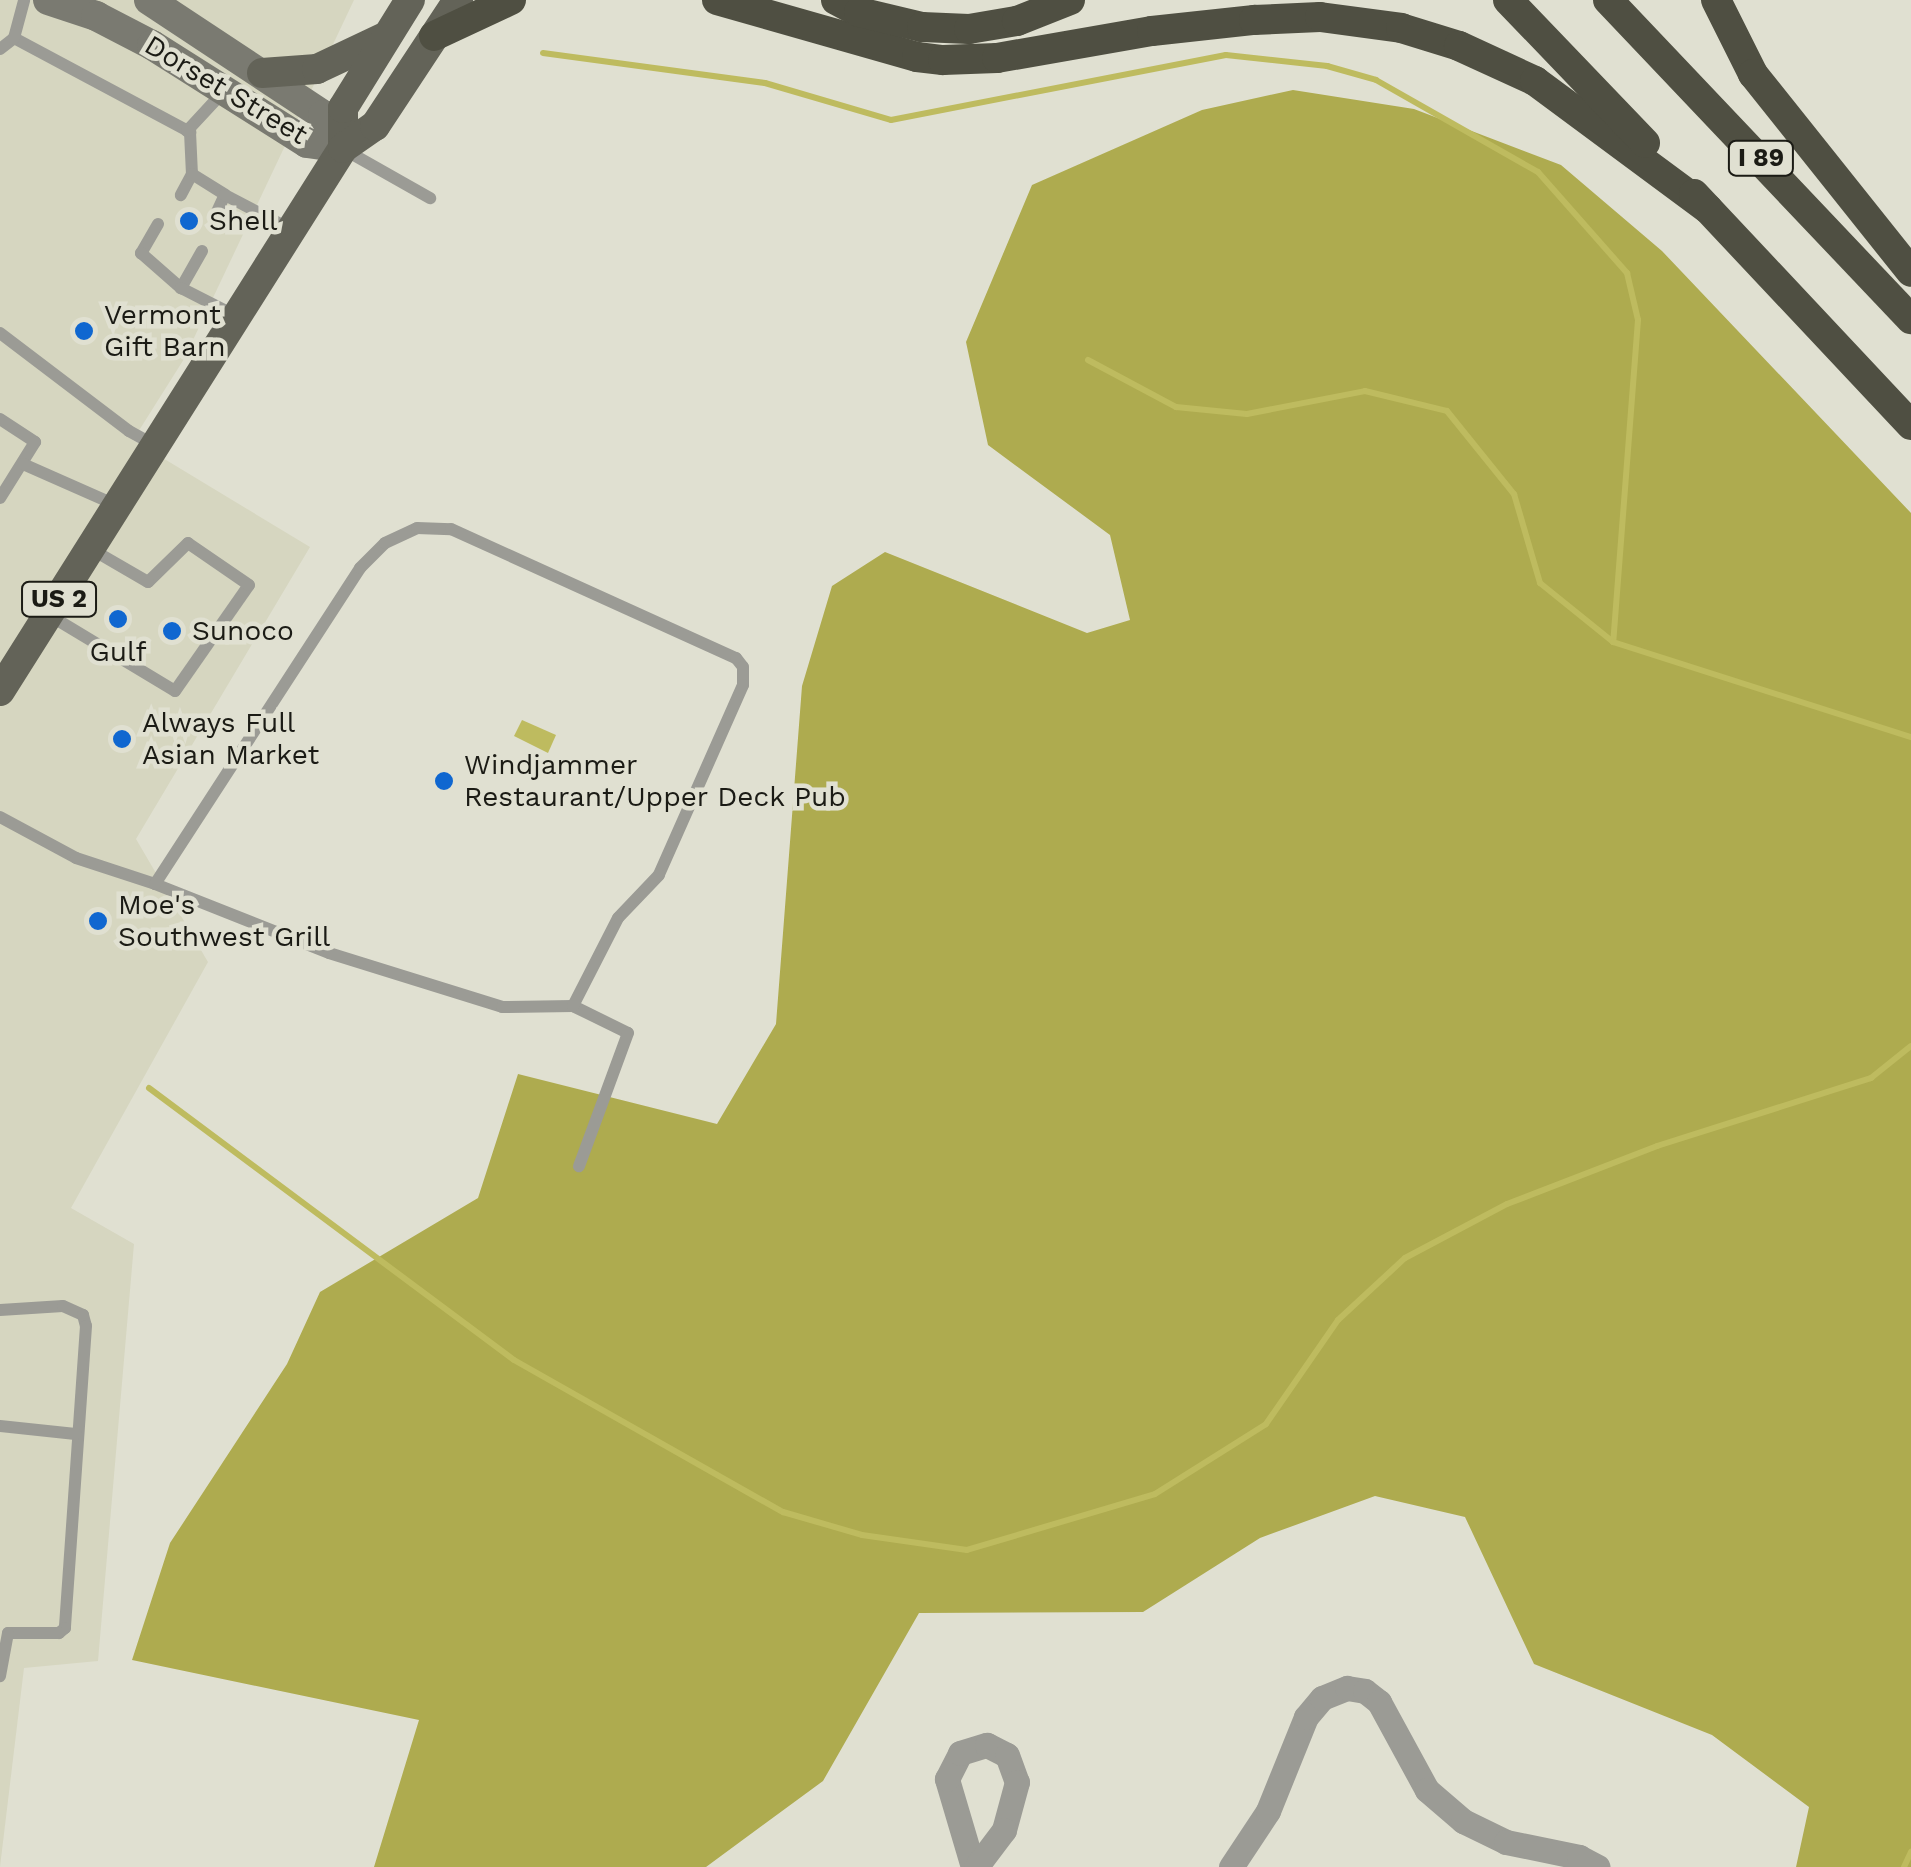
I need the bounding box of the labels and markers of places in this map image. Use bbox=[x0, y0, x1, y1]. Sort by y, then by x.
place label: Shell bbox=[209, 204, 278, 238]
marker: Shell bbox=[178, 210, 200, 232]
place label: Vermont Gift Barn bbox=[104, 298, 225, 364]
marker: Vermont Gift Barn bbox=[73, 320, 95, 342]
marker: Gulf bbox=[107, 608, 129, 630]
place label: Sunoco bbox=[192, 614, 294, 648]
marker: Sunoco bbox=[161, 620, 183, 642]
place label: Gulf bbox=[89, 635, 147, 669]
place label: Always Full Asian Market bbox=[142, 706, 319, 772]
marker: Always Full Asian Market bbox=[111, 728, 133, 750]
place label: Windjammer Restaurant/Upper Deck Pub bbox=[464, 748, 847, 814]
marker: Windjammer Restaurant/Upper Deck Pub bbox=[433, 770, 455, 792]
place label: Moe's Southwest Grill bbox=[118, 888, 330, 954]
marker: Moe's Southwest Grill bbox=[87, 910, 109, 932]

